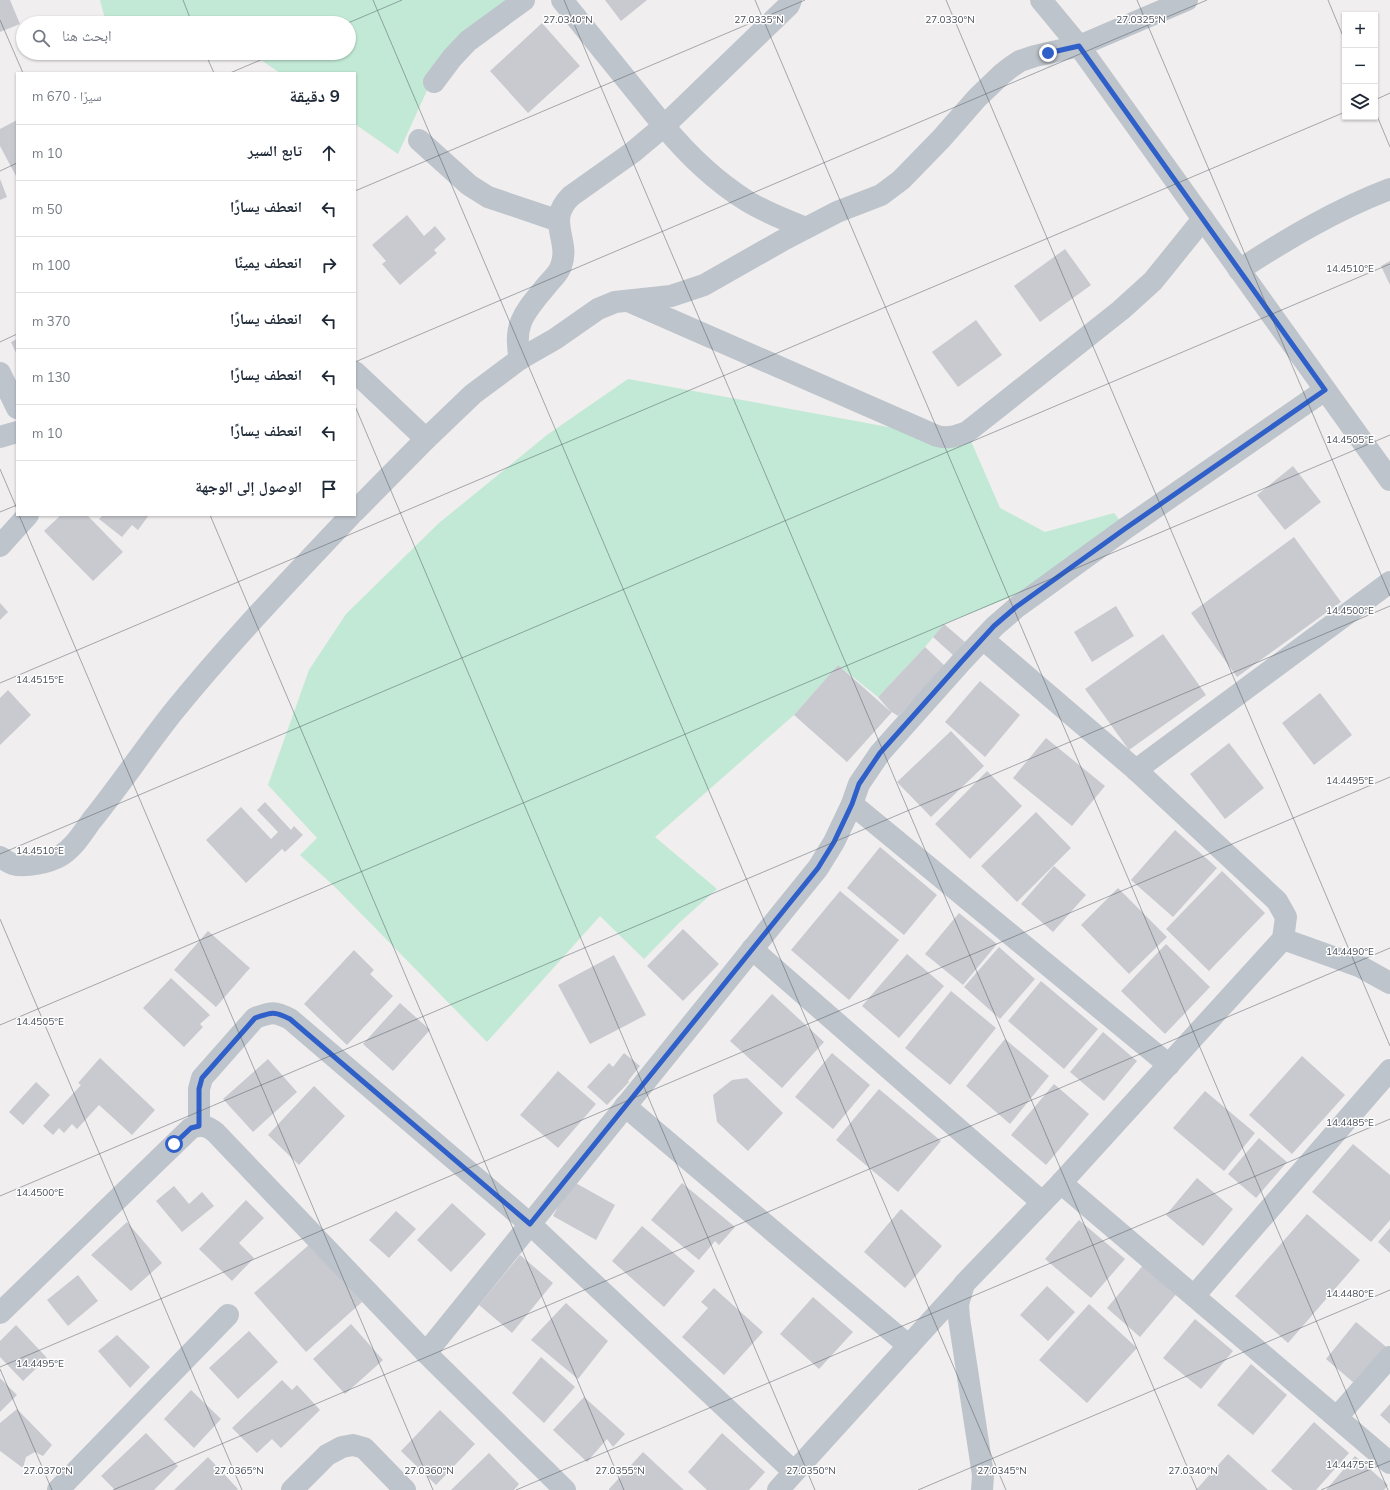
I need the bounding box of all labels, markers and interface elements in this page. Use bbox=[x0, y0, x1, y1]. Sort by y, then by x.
map controls bbox=[1342, 12, 1378, 120]
button: + bbox=[1342, 12, 1378, 48]
text: 27.0340°N bbox=[543, 13, 593, 26]
text: 27.0335°N bbox=[734, 13, 784, 26]
text: 27.0330°N bbox=[925, 13, 975, 26]
text: 27.0325°N bbox=[1116, 13, 1166, 26]
search box bbox=[16, 16, 356, 60]
text: ابحث هنا bbox=[62, 26, 112, 45]
icon: search bbox=[30, 27, 52, 49]
route end bbox=[1039, 44, 1057, 62]
button: − bbox=[1342, 48, 1378, 84]
button: layers bbox=[1342, 84, 1378, 120]
text: 9 دقيقة bbox=[289, 85, 340, 106]
text: سيرًا · 670 m bbox=[32, 88, 102, 104]
text: تابع السير bbox=[248, 141, 302, 160]
icon: ahead bbox=[318, 142, 340, 164]
text: 10 m bbox=[32, 145, 62, 161]
text: انعطف يسارًا bbox=[230, 197, 302, 216]
icon: left bbox=[318, 198, 340, 220]
text: 50 m bbox=[32, 201, 62, 217]
text: انعطف يمينًا bbox=[234, 253, 302, 272]
icon: right bbox=[318, 254, 340, 276]
text: 100 m bbox=[32, 257, 70, 273]
text: 14.4510°E bbox=[1326, 262, 1374, 275]
text: انعطف يسارًا bbox=[230, 309, 302, 328]
icon: left bbox=[318, 310, 340, 332]
text: 370 m bbox=[32, 313, 70, 329]
text: انعطف يسارًا bbox=[230, 365, 302, 384]
icon: left bbox=[318, 366, 340, 388]
text: 130 m bbox=[32, 369, 70, 385]
text: انعطف يسارًا bbox=[230, 421, 302, 440]
icon: left bbox=[318, 422, 340, 444]
text: 10 m bbox=[32, 425, 62, 441]
text: 14.4505°E bbox=[1326, 433, 1374, 446]
text: الوصول إلى الوجهة bbox=[195, 477, 302, 496]
icon: arrive bbox=[318, 478, 340, 500]
text: 14.4500°E bbox=[1326, 604, 1374, 617]
text: 14.4515°E bbox=[16, 673, 64, 686]
text: 14.4495°E bbox=[1326, 774, 1374, 787]
text: 14.4510°E bbox=[16, 844, 64, 857]
text: 14.4490°E bbox=[1326, 945, 1374, 958]
text: 14.4505°E bbox=[16, 1015, 64, 1028]
text: 14.4485°E bbox=[1326, 1116, 1374, 1129]
route start bbox=[165, 1135, 183, 1153]
text: 14.4500°E bbox=[16, 1186, 64, 1199]
text: 14.4480°E bbox=[1326, 1287, 1374, 1300]
text: 14.4495°E bbox=[16, 1357, 64, 1370]
text: 14.4475°E bbox=[1326, 1458, 1374, 1471]
text: 27.0370°N bbox=[23, 1464, 73, 1477]
text: 27.0365°N bbox=[214, 1464, 264, 1477]
text: 27.0360°N bbox=[404, 1464, 454, 1477]
text: 27.0355°N bbox=[595, 1464, 645, 1477]
text: 27.0350°N bbox=[786, 1464, 836, 1477]
text: 27.0345°N bbox=[977, 1464, 1027, 1477]
text: 27.0340°N bbox=[1168, 1464, 1218, 1477]

